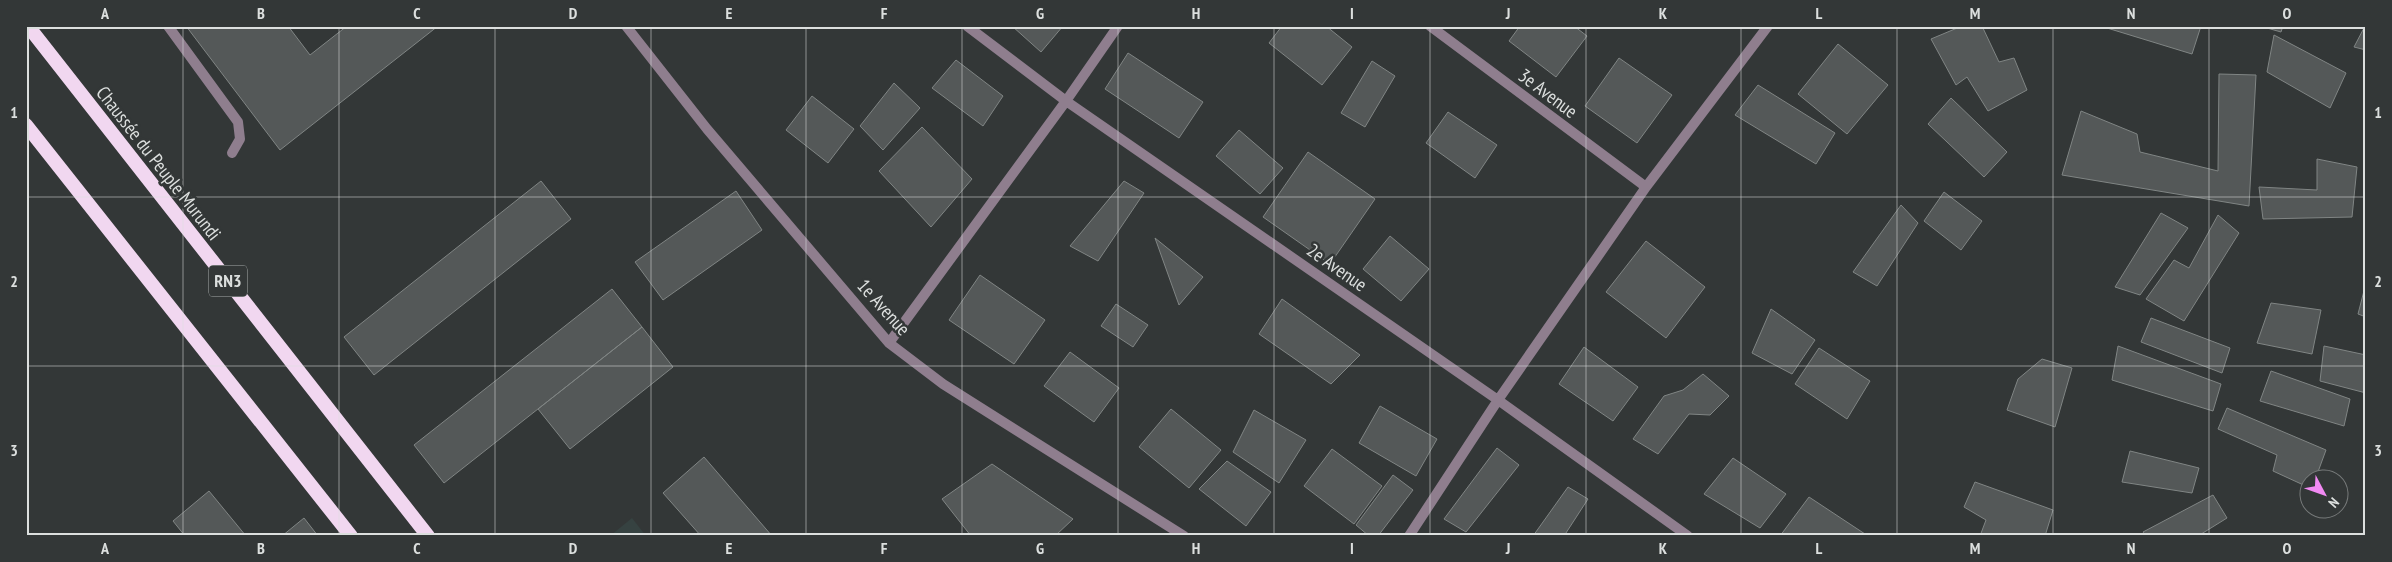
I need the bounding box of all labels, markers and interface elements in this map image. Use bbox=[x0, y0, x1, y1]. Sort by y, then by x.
text: A bbox=[100, 3, 110, 23]
text: B bbox=[257, 3, 265, 23]
text: C bbox=[413, 3, 421, 23]
text: D bbox=[569, 3, 578, 23]
text: E bbox=[726, 3, 733, 23]
text: F bbox=[881, 3, 888, 23]
text: G bbox=[1036, 3, 1044, 23]
text: H bbox=[1192, 3, 1200, 23]
text: I bbox=[1350, 3, 1354, 23]
text: J bbox=[1505, 3, 1510, 23]
text: K bbox=[1659, 3, 1668, 23]
text: L bbox=[1816, 3, 1823, 23]
text: M bbox=[1970, 3, 1980, 23]
text: N bbox=[2127, 3, 2135, 23]
text: O bbox=[2283, 3, 2292, 23]
street label: 3e Avenue bbox=[1514, 63, 1582, 123]
street label: Chaussée du Peuple Murundi bbox=[91, 81, 227, 245]
text: 1 bbox=[10, 102, 18, 122]
text: 1 bbox=[2374, 102, 2382, 122]
street label: 2e Avenue bbox=[1302, 238, 1372, 296]
road number: RN3 bbox=[209, 266, 247, 296]
text: 2 bbox=[10, 271, 18, 291]
text: 2 bbox=[2374, 271, 2382, 291]
street label: 1e Avenue bbox=[852, 274, 916, 340]
text: 3 bbox=[10, 440, 18, 460]
text: 3 bbox=[2374, 440, 2382, 460]
north arrow bbox=[2300, 470, 2350, 520]
text: N bbox=[2325, 494, 2343, 511]
text: A bbox=[100, 538, 110, 558]
text: B bbox=[257, 538, 265, 558]
text: C bbox=[413, 538, 421, 558]
text: D bbox=[569, 538, 578, 558]
text: E bbox=[726, 538, 733, 558]
text: F bbox=[881, 538, 888, 558]
text: G bbox=[1036, 538, 1044, 558]
text: H bbox=[1192, 538, 1200, 558]
text: I bbox=[1350, 538, 1354, 558]
text: J bbox=[1505, 538, 1510, 558]
text: K bbox=[1659, 538, 1668, 558]
text: L bbox=[1816, 538, 1823, 558]
text: M bbox=[1970, 538, 1980, 558]
text: N bbox=[2127, 538, 2135, 558]
text: O bbox=[2283, 538, 2292, 558]

